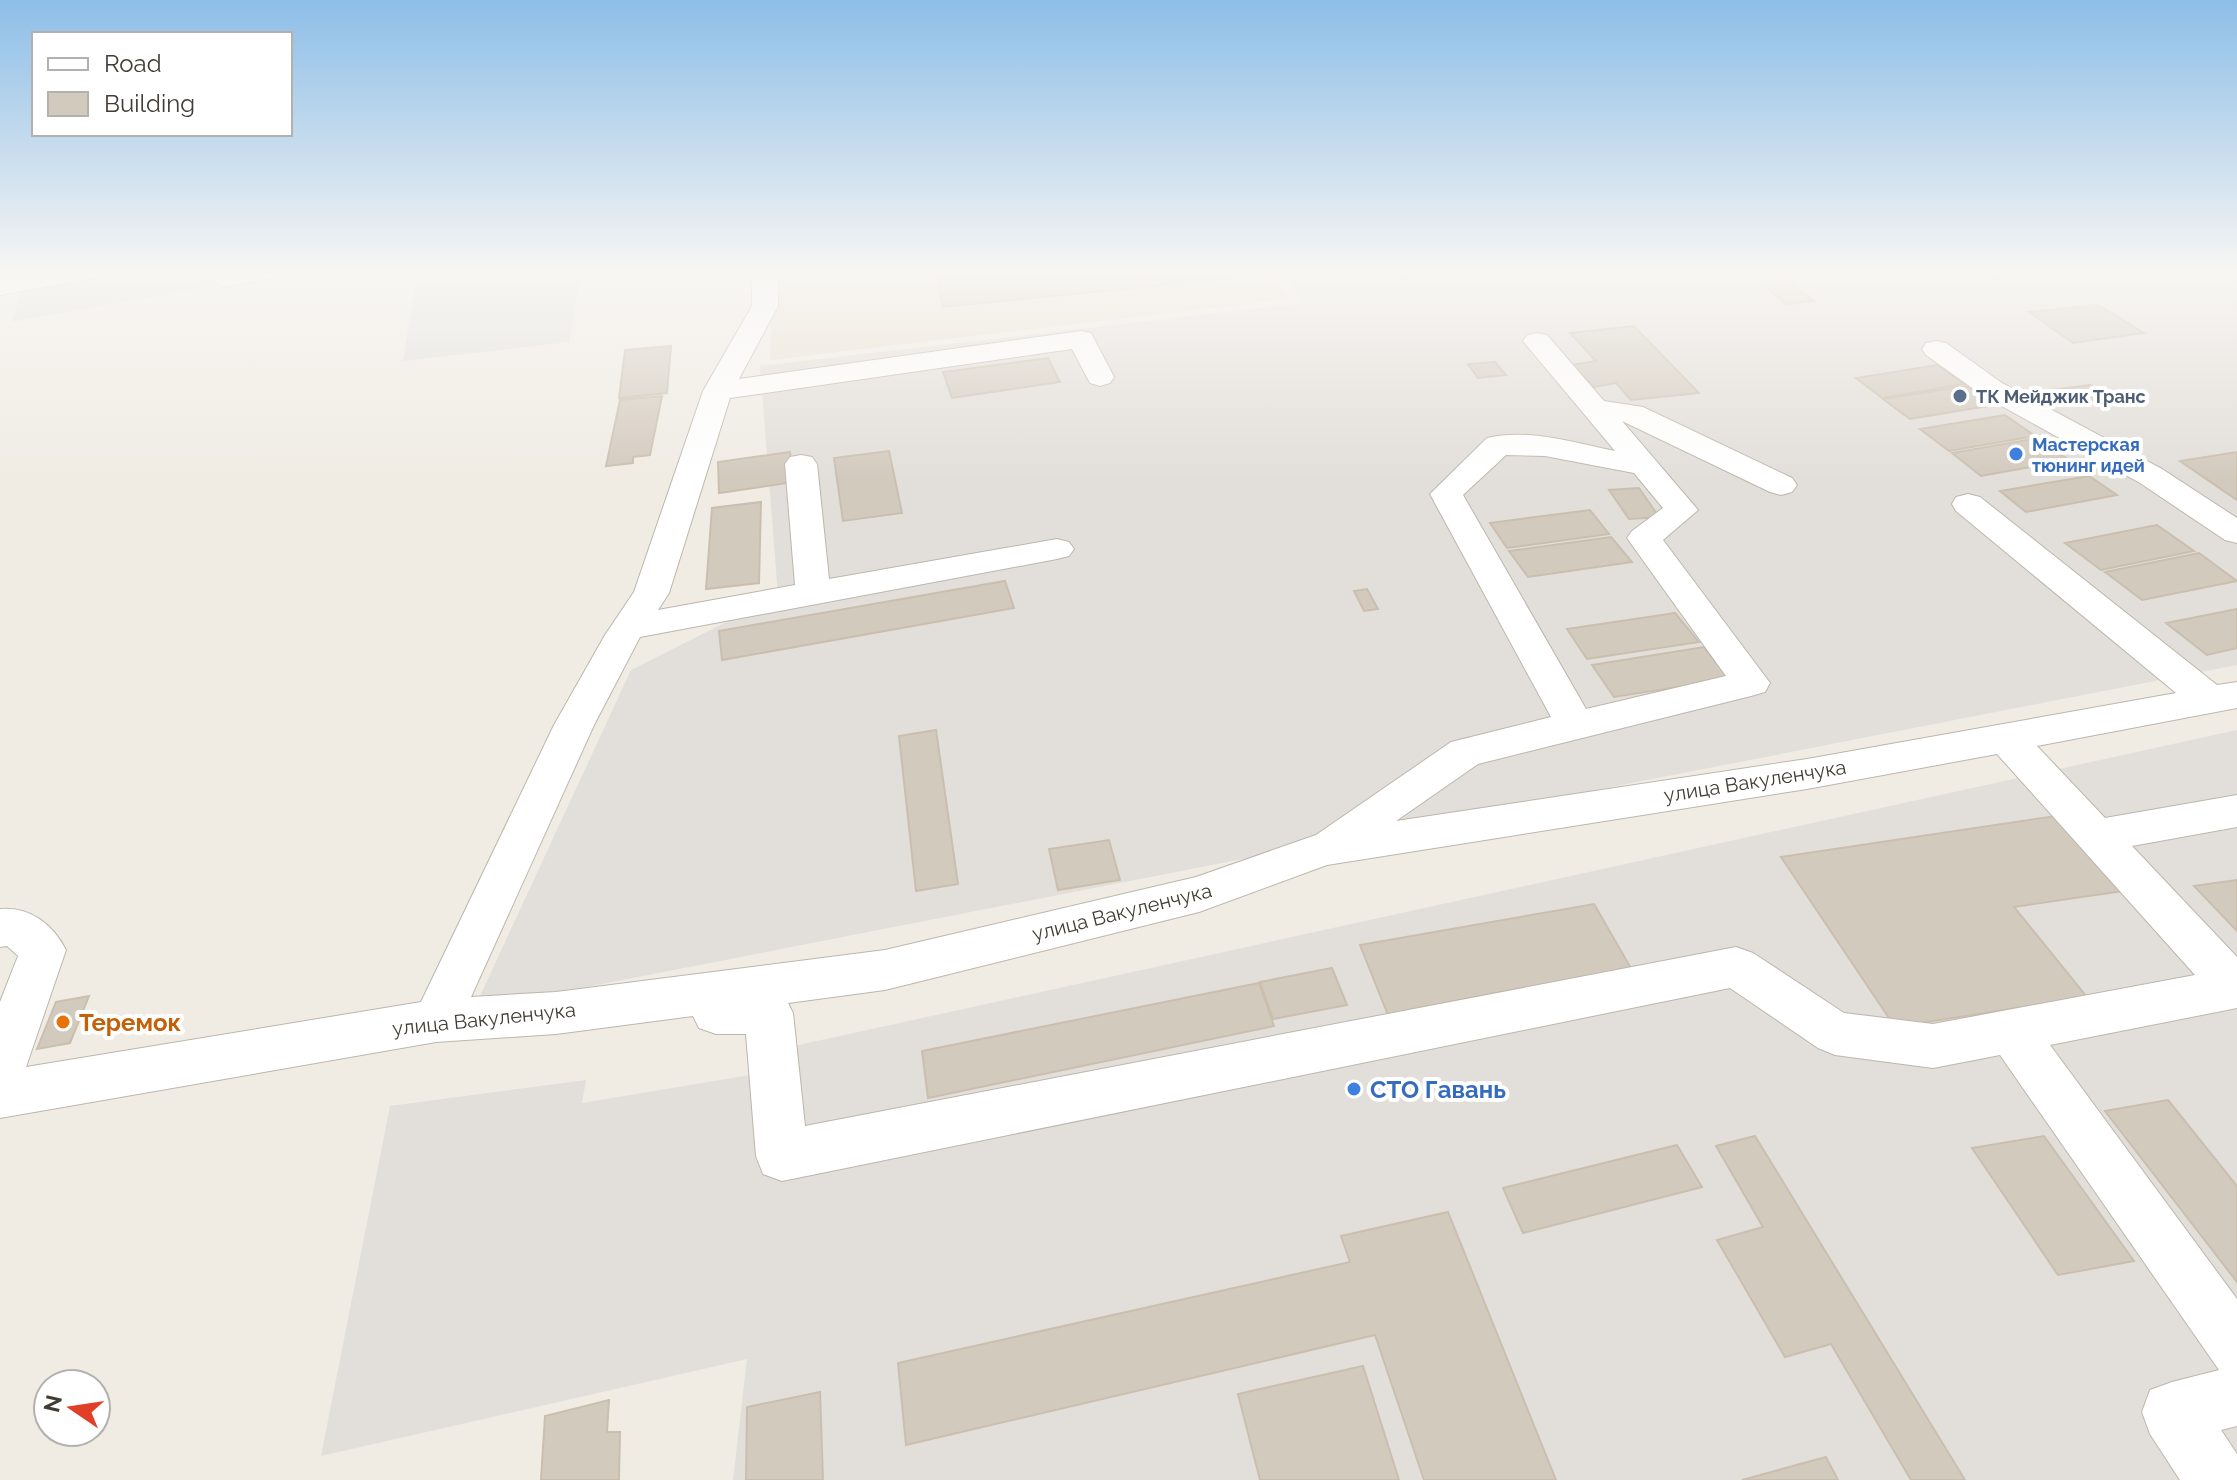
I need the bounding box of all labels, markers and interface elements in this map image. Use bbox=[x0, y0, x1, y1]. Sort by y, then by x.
legend bbox=[32, 32, 292, 136]
text: Road bbox=[104, 49, 162, 78]
text: Building bbox=[104, 89, 195, 118]
place label: ТК Мейджик Транс bbox=[1976, 386, 2146, 407]
marker: ТК Мейджик Транс bbox=[1951, 387, 1969, 405]
place label: Мастерская тюнинг идей bbox=[2032, 434, 2145, 476]
marker: Мастерская тюнинг идей bbox=[2007, 445, 2025, 463]
street label: улица Вакуленчука bbox=[1662, 755, 1848, 807]
street label: улица Вакуленчука bbox=[1030, 878, 1214, 946]
street label: улица Вакуленчука bbox=[391, 997, 577, 1041]
place label: Теремок bbox=[79, 1008, 182, 1037]
marker: Теремок bbox=[54, 1013, 72, 1031]
place label: СТО Гавань bbox=[1370, 1075, 1506, 1104]
marker: СТО Гавань bbox=[1345, 1080, 1363, 1098]
north arrow bbox=[32, 1368, 112, 1448]
text: N bbox=[38, 1392, 67, 1415]

